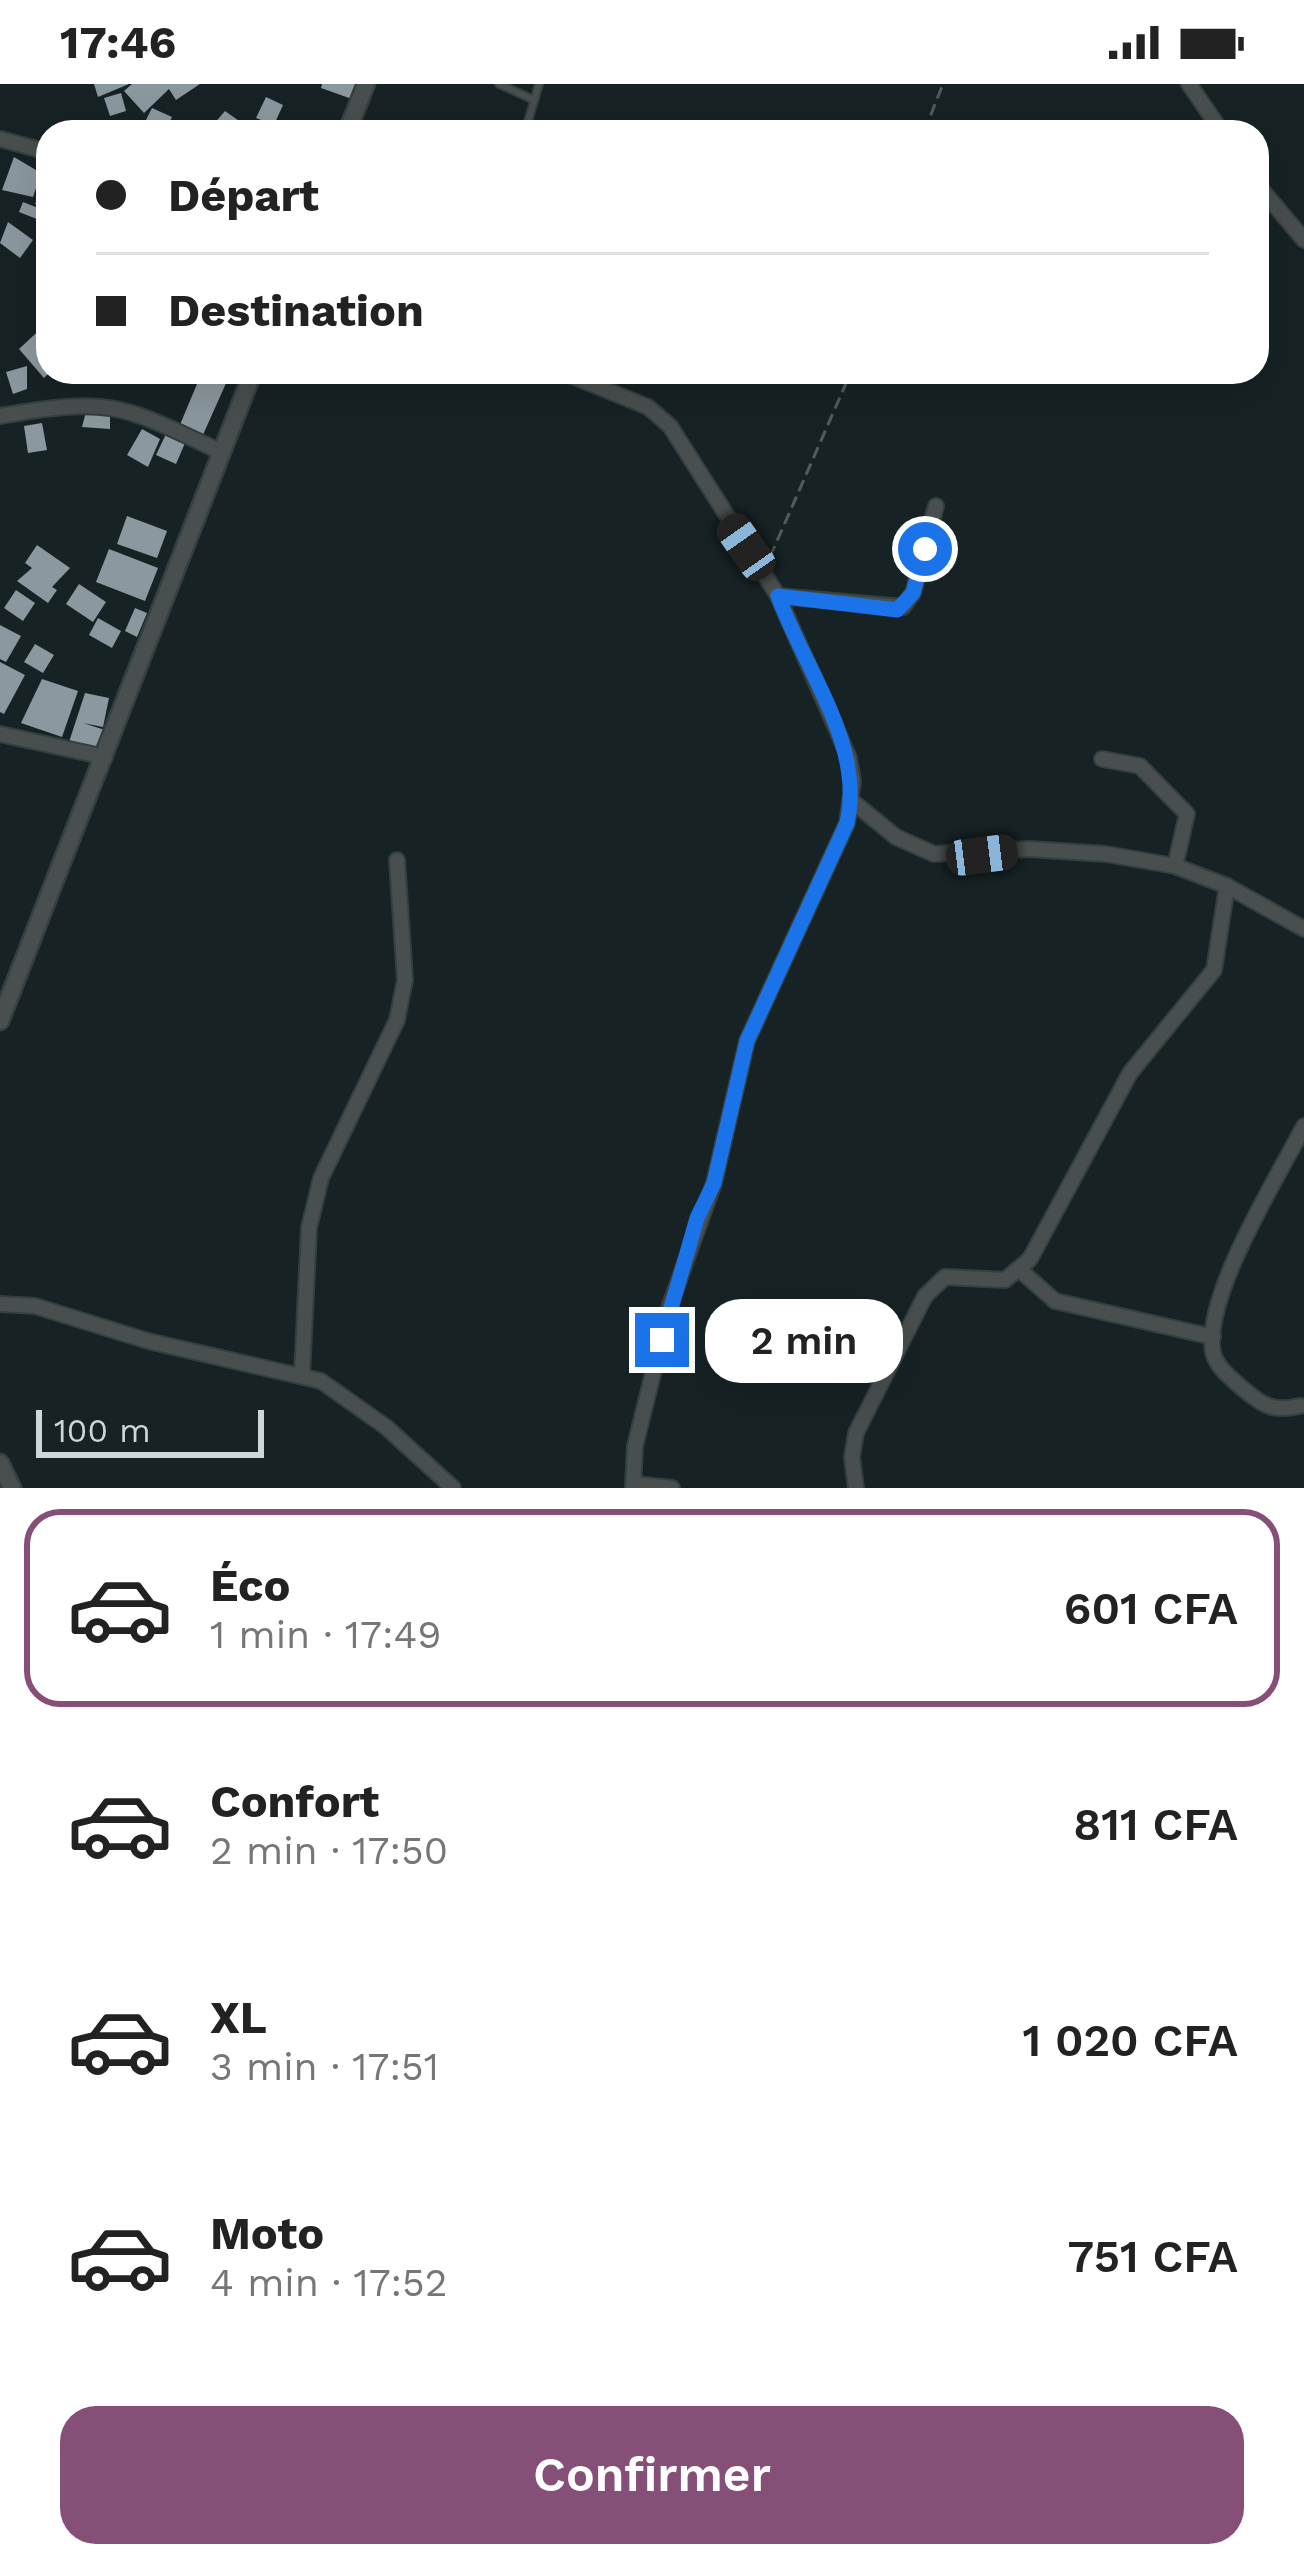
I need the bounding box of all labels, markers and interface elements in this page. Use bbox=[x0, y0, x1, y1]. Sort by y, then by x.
text: 17:46 bbox=[60, 16, 176, 69]
text: Départ bbox=[168, 169, 319, 222]
text: Destination bbox=[168, 284, 424, 337]
car bbox=[711, 507, 781, 587]
route start bbox=[898, 522, 952, 576]
car bbox=[944, 833, 1020, 877]
callout: 2 min bbox=[704, 1298, 902, 1382]
route end bbox=[635, 1313, 689, 1367]
text: 2 min bbox=[751, 1318, 857, 1363]
scale bar bbox=[36, 1404, 264, 1457]
text: 100 m bbox=[54, 1411, 151, 1450]
icon: car bbox=[66, 1554, 174, 1662]
text: Éco bbox=[210, 1559, 291, 1612]
text: 601 CFA bbox=[1064, 1582, 1238, 1635]
text: 1 min · 17:49 bbox=[210, 1612, 441, 1657]
icon: car bbox=[66, 1770, 174, 1878]
text: Confort bbox=[210, 1775, 379, 1828]
text: 811 CFA bbox=[1073, 1798, 1238, 1851]
text: 2 min · 17:50 bbox=[210, 1828, 448, 1873]
icon: car bbox=[66, 1986, 174, 2094]
text: XL bbox=[210, 1991, 267, 2044]
text: 1 020 CFA bbox=[1022, 2014, 1238, 2067]
text: 3 min · 17:51 bbox=[210, 2044, 439, 2089]
icon: car bbox=[66, 2202, 174, 2310]
text: Moto bbox=[210, 2207, 324, 2260]
text: 751 CFA bbox=[1068, 2230, 1238, 2283]
text: 4 min · 17:52 bbox=[210, 2260, 448, 2305]
button: Confirmer bbox=[60, 2406, 1244, 2544]

